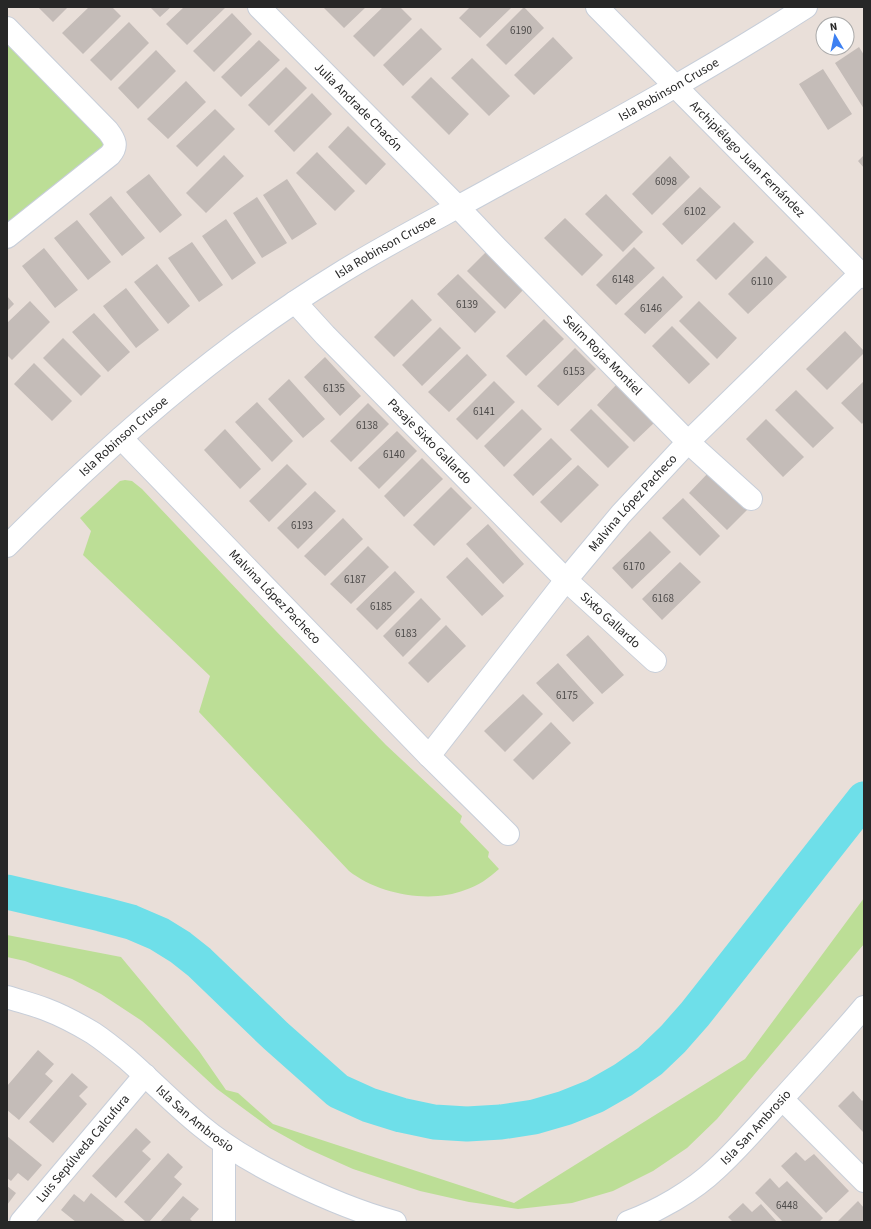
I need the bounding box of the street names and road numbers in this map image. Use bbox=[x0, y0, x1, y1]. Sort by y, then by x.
street label: Isla Robinson Crusoe bbox=[615, 54, 722, 126]
street label: Julia Andrade Chacón bbox=[310, 59, 407, 155]
street label: Archipiélago Juan Fernández bbox=[686, 97, 810, 222]
street label: Isla Robinson Crusoe bbox=[332, 211, 439, 283]
street label: Selim Rojas Montiel bbox=[559, 311, 646, 399]
street label: Isla Robinson Crusoe bbox=[75, 392, 172, 481]
street label: Pasaje Sixto Gallardo bbox=[383, 395, 476, 488]
street label: Malvina López Pacheco bbox=[584, 450, 681, 556]
street label: Malvina López Pacheco bbox=[225, 545, 325, 648]
street label: Sixto Gallardo bbox=[576, 588, 644, 652]
street label: Isla San Ambrosio bbox=[152, 1081, 238, 1157]
street label: Isla San Ambrosio bbox=[716, 1086, 795, 1169]
street label: Luis Sepúlveda Calcufura bbox=[32, 1091, 134, 1207]

